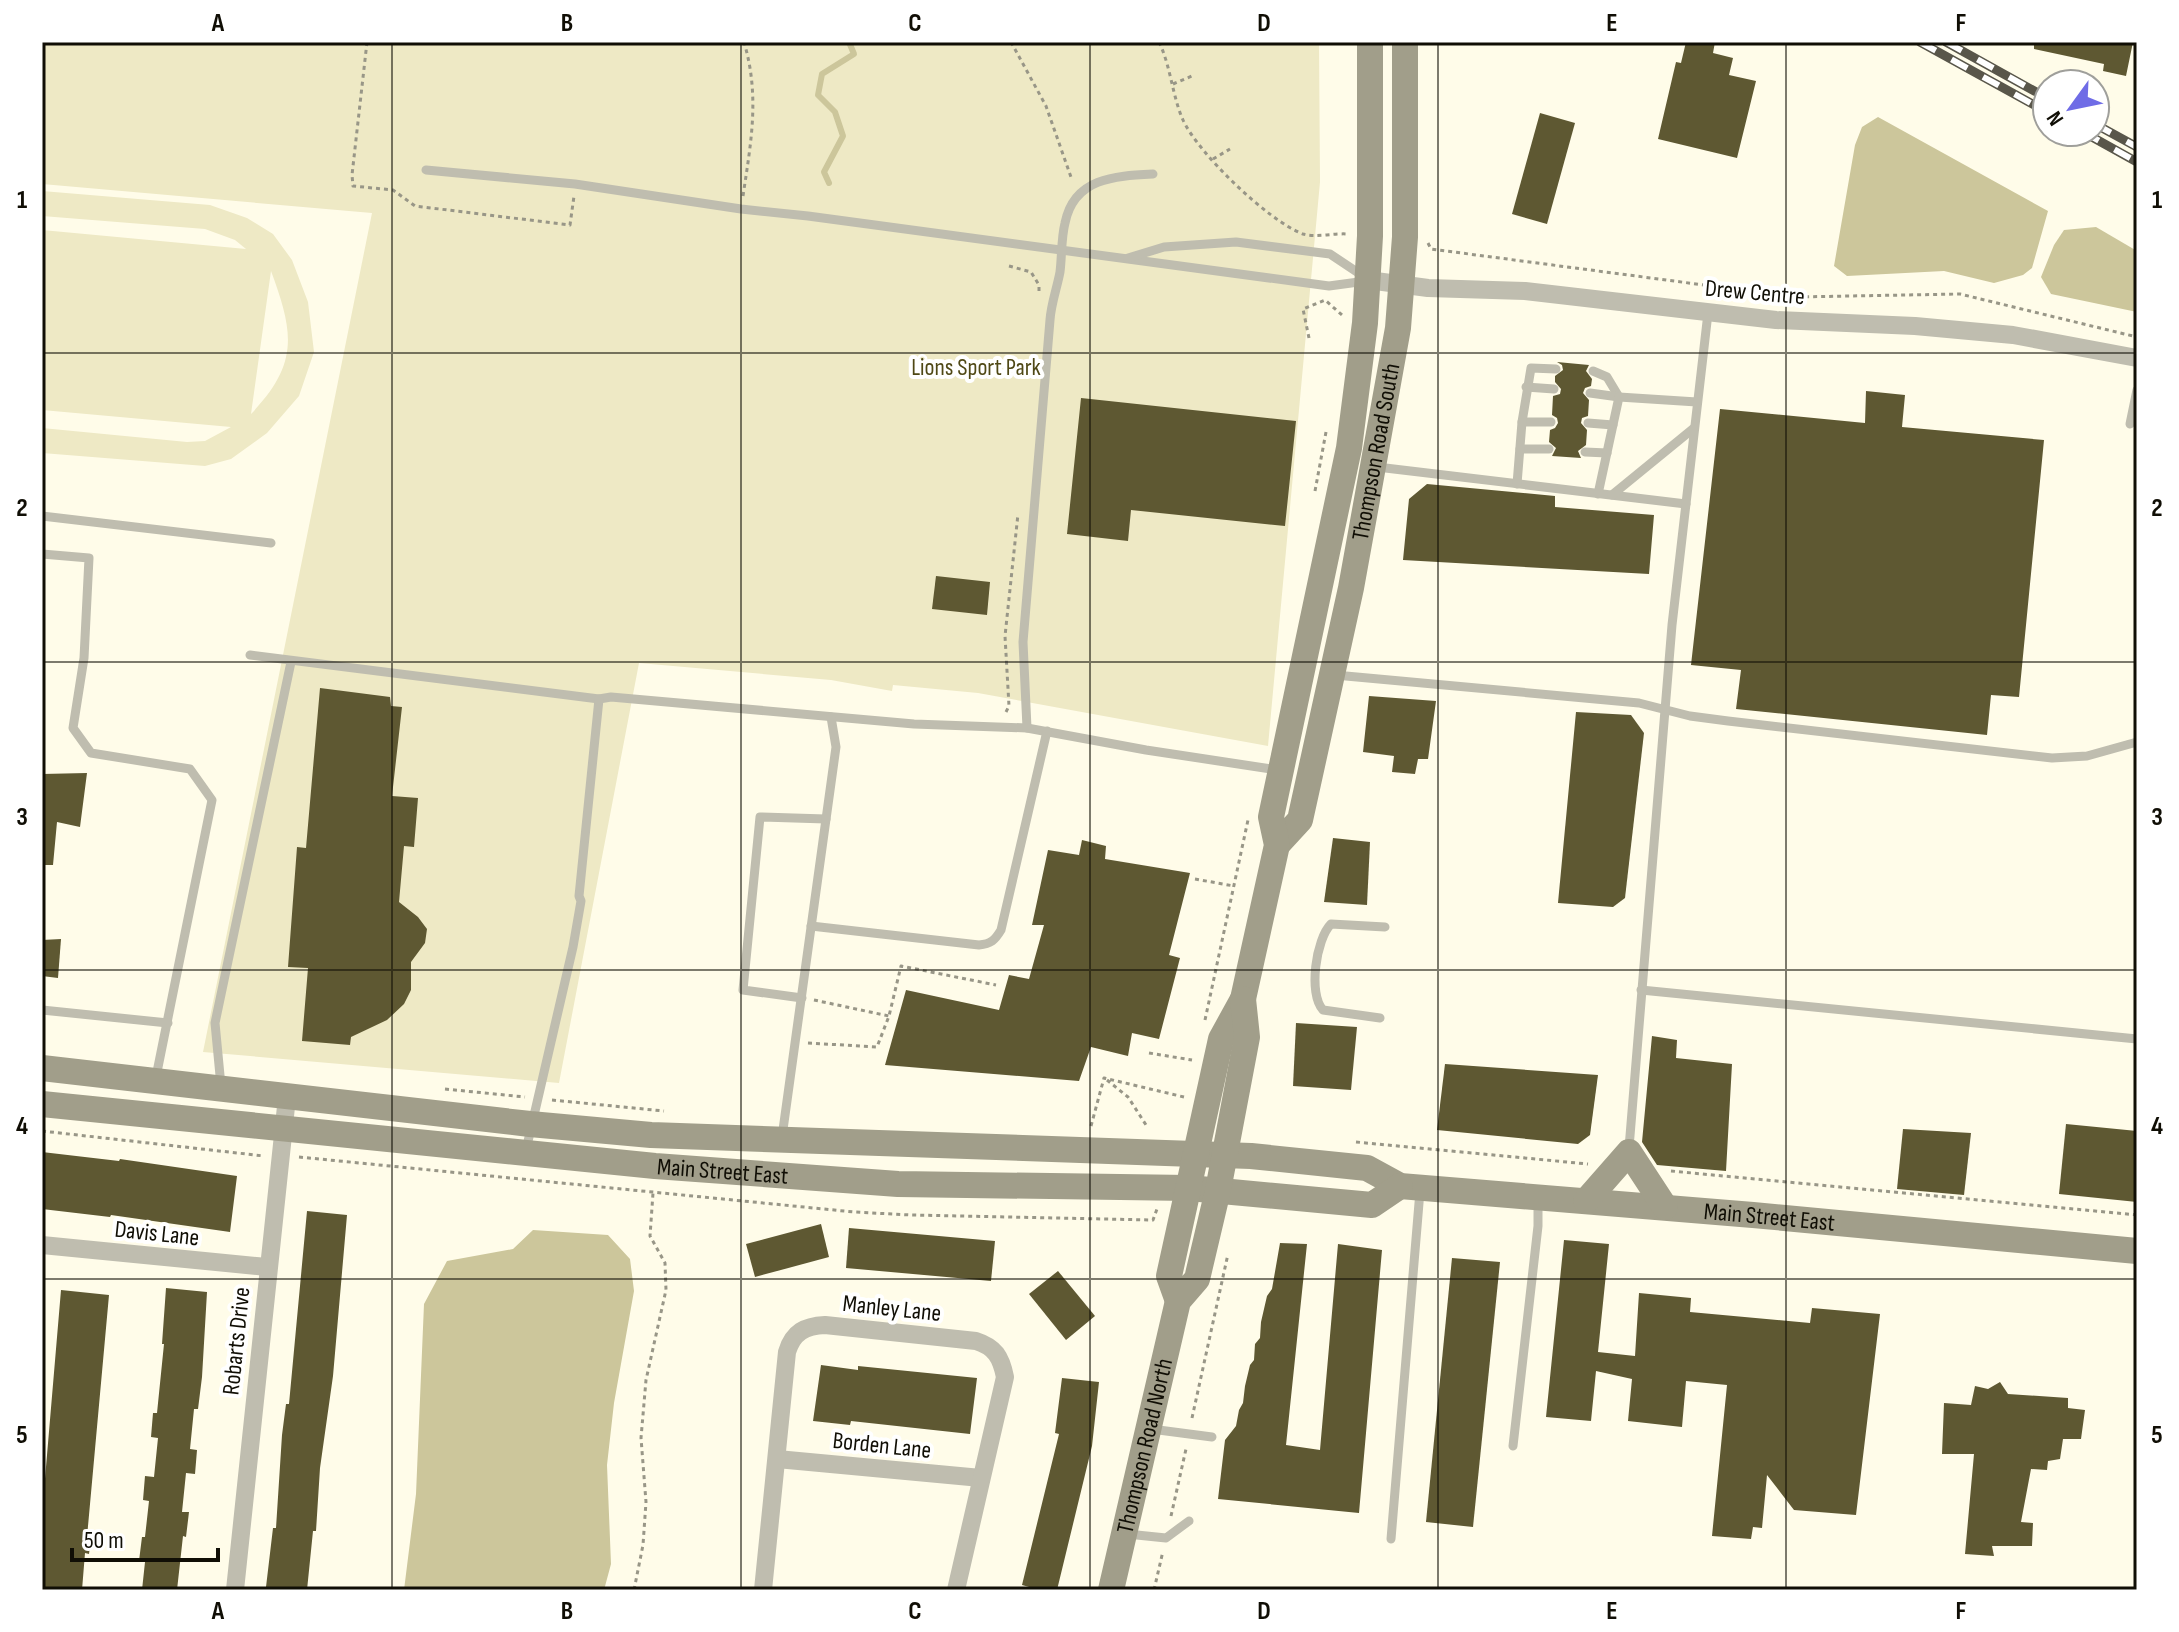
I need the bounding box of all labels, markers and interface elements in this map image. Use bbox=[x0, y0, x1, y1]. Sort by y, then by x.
text: A bbox=[211, 8, 225, 39]
text: B bbox=[561, 8, 573, 39]
text: C bbox=[908, 8, 922, 39]
text: D bbox=[1257, 8, 1271, 39]
text: E bbox=[1606, 8, 1618, 39]
text: F bbox=[1956, 8, 1967, 39]
north arrow bbox=[2031, 68, 2111, 148]
text: N bbox=[2041, 106, 2070, 130]
text: 1 bbox=[17, 185, 27, 216]
text: 1 bbox=[2152, 185, 2162, 216]
street label: Drew Centre bbox=[1704, 274, 1806, 311]
park label: Lions Sport Park bbox=[911, 353, 1041, 382]
street label: Thompson Road South bbox=[1346, 361, 1406, 543]
text: 2 bbox=[16, 493, 28, 524]
text: 2 bbox=[2151, 493, 2163, 524]
text: 3 bbox=[16, 802, 28, 833]
text: 3 bbox=[2151, 802, 2163, 833]
text: 4 bbox=[16, 1111, 28, 1142]
text: 4 bbox=[2151, 1111, 2163, 1142]
street label: Main Street East bbox=[656, 1152, 789, 1191]
street label: Main Street East bbox=[1703, 1197, 1836, 1238]
street label: Davis Lane bbox=[113, 1215, 201, 1252]
street label: Robarts Drive bbox=[216, 1286, 257, 1397]
street label: Manley Lane bbox=[841, 1289, 943, 1328]
street label: Thompson Road North bbox=[1111, 1356, 1179, 1536]
text: 5 bbox=[16, 1420, 28, 1451]
text: 5 bbox=[2151, 1420, 2163, 1451]
street label: Borden Lane bbox=[831, 1426, 933, 1465]
scale bar bbox=[72, 1512, 218, 1562]
text: 50 m bbox=[84, 1526, 124, 1555]
text: A bbox=[211, 1596, 225, 1627]
text: B bbox=[561, 1596, 573, 1627]
text: C bbox=[908, 1596, 922, 1627]
text: D bbox=[1257, 1596, 1271, 1627]
text: E bbox=[1606, 1596, 1618, 1627]
text: F bbox=[1956, 1596, 1967, 1627]

